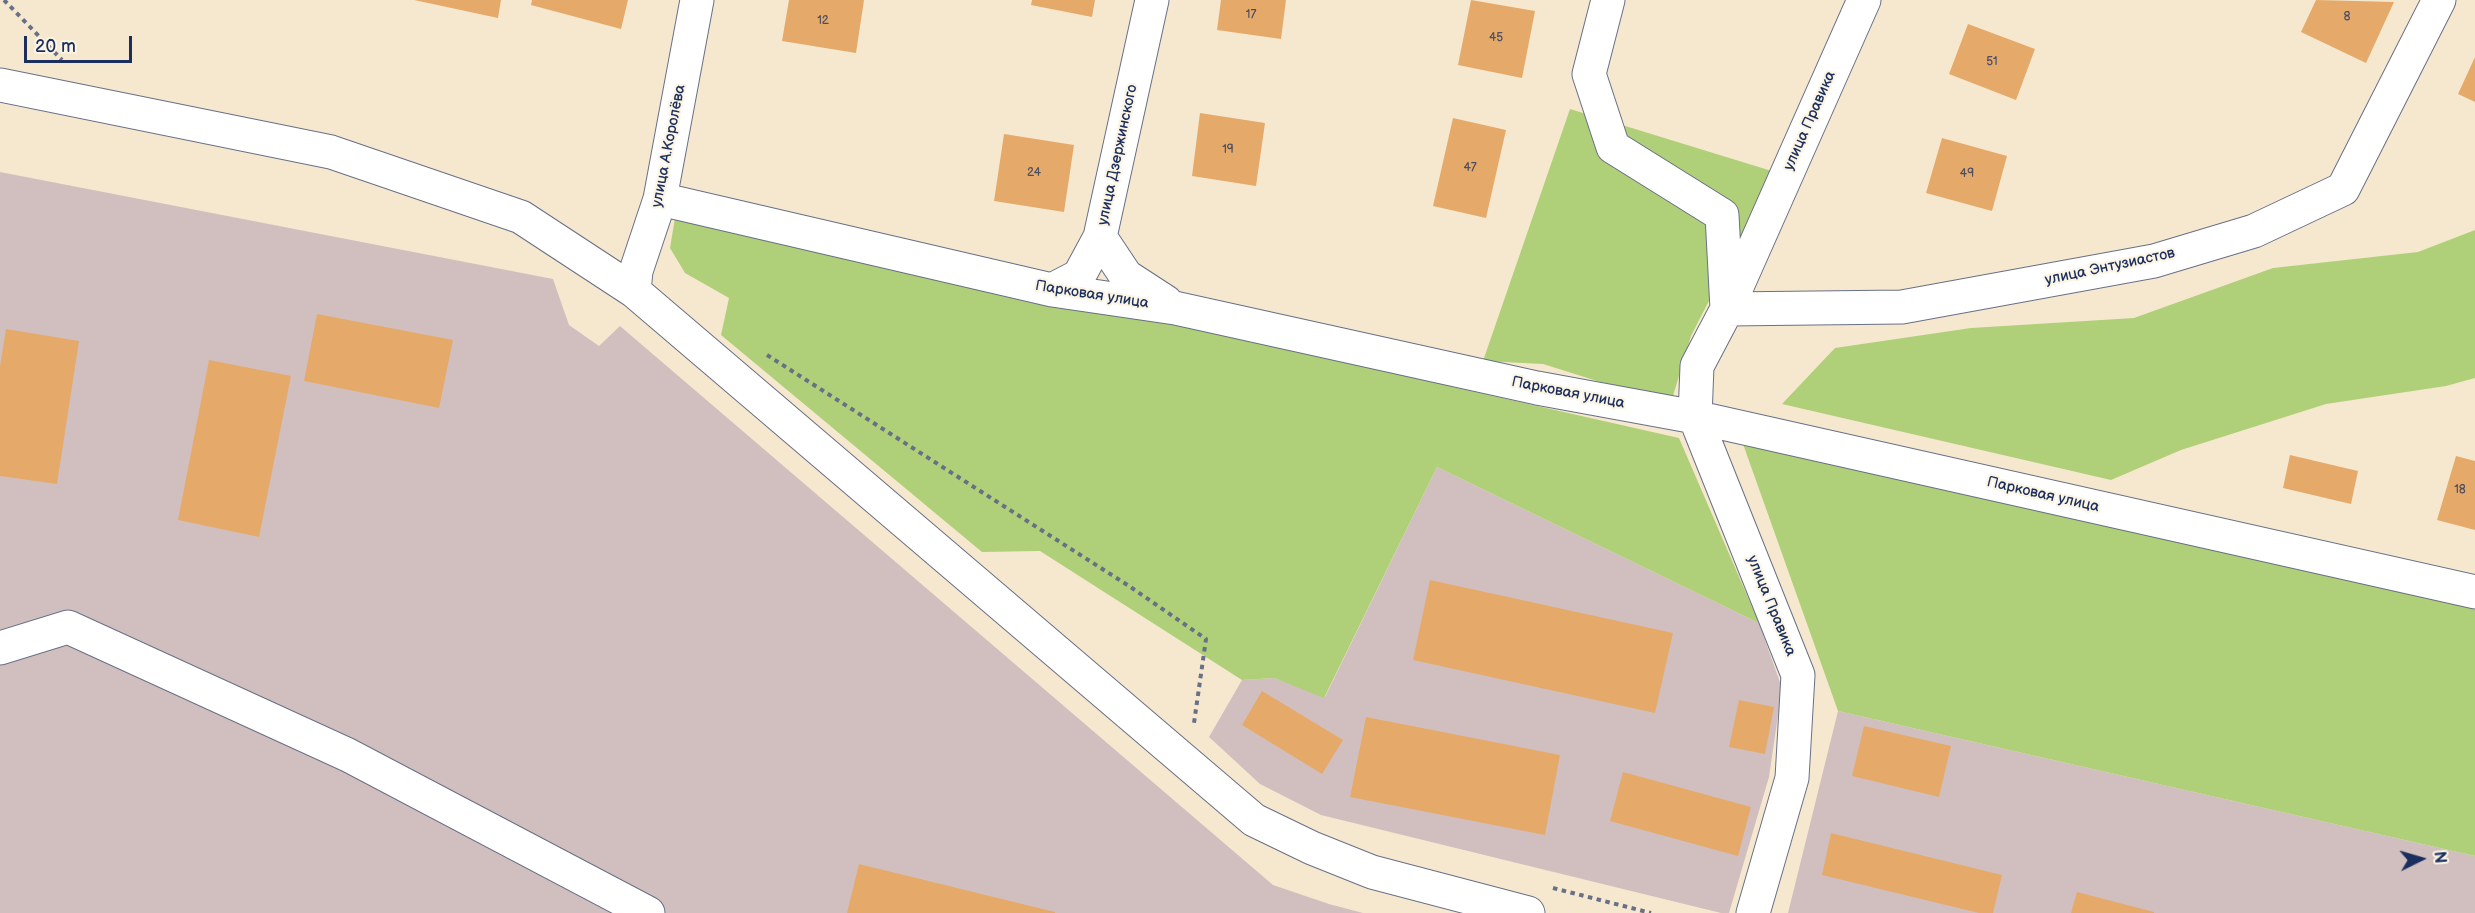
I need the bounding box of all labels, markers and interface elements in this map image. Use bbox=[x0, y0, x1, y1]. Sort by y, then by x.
house number: 17 bbox=[1246, 8, 1256, 22]
house number: 8 bbox=[2344, 10, 2350, 24]
house number: 12 bbox=[817, 14, 829, 28]
scale bar bbox=[27, 24, 135, 62]
house number: 45 bbox=[1489, 31, 1503, 45]
text: 20 m bbox=[35, 36, 76, 57]
house number: 51 bbox=[1986, 55, 1998, 69]
street label: улица Правика bbox=[1780, 69, 1840, 173]
street label: улица А.Королёва bbox=[648, 83, 690, 209]
street label: улица Дзержинского bbox=[1094, 83, 1142, 227]
house number: 19 bbox=[1222, 143, 1234, 157]
house number: 47 bbox=[1463, 161, 1477, 175]
house number: 24 bbox=[1027, 166, 1041, 180]
house number: 49 bbox=[1960, 167, 1974, 181]
street label: улица Энтузиастов bbox=[2043, 244, 2177, 290]
street label: Парковая улица bbox=[1034, 277, 1150, 313]
street label: Парковая улица bbox=[1510, 373, 1626, 413]
street label: Парковая улица bbox=[1985, 473, 2101, 517]
house number: 18 bbox=[2454, 483, 2466, 497]
street label: улица Правика bbox=[1743, 553, 1799, 659]
north arrow bbox=[2391, 829, 2451, 889]
text: N bbox=[2429, 851, 2449, 864]

